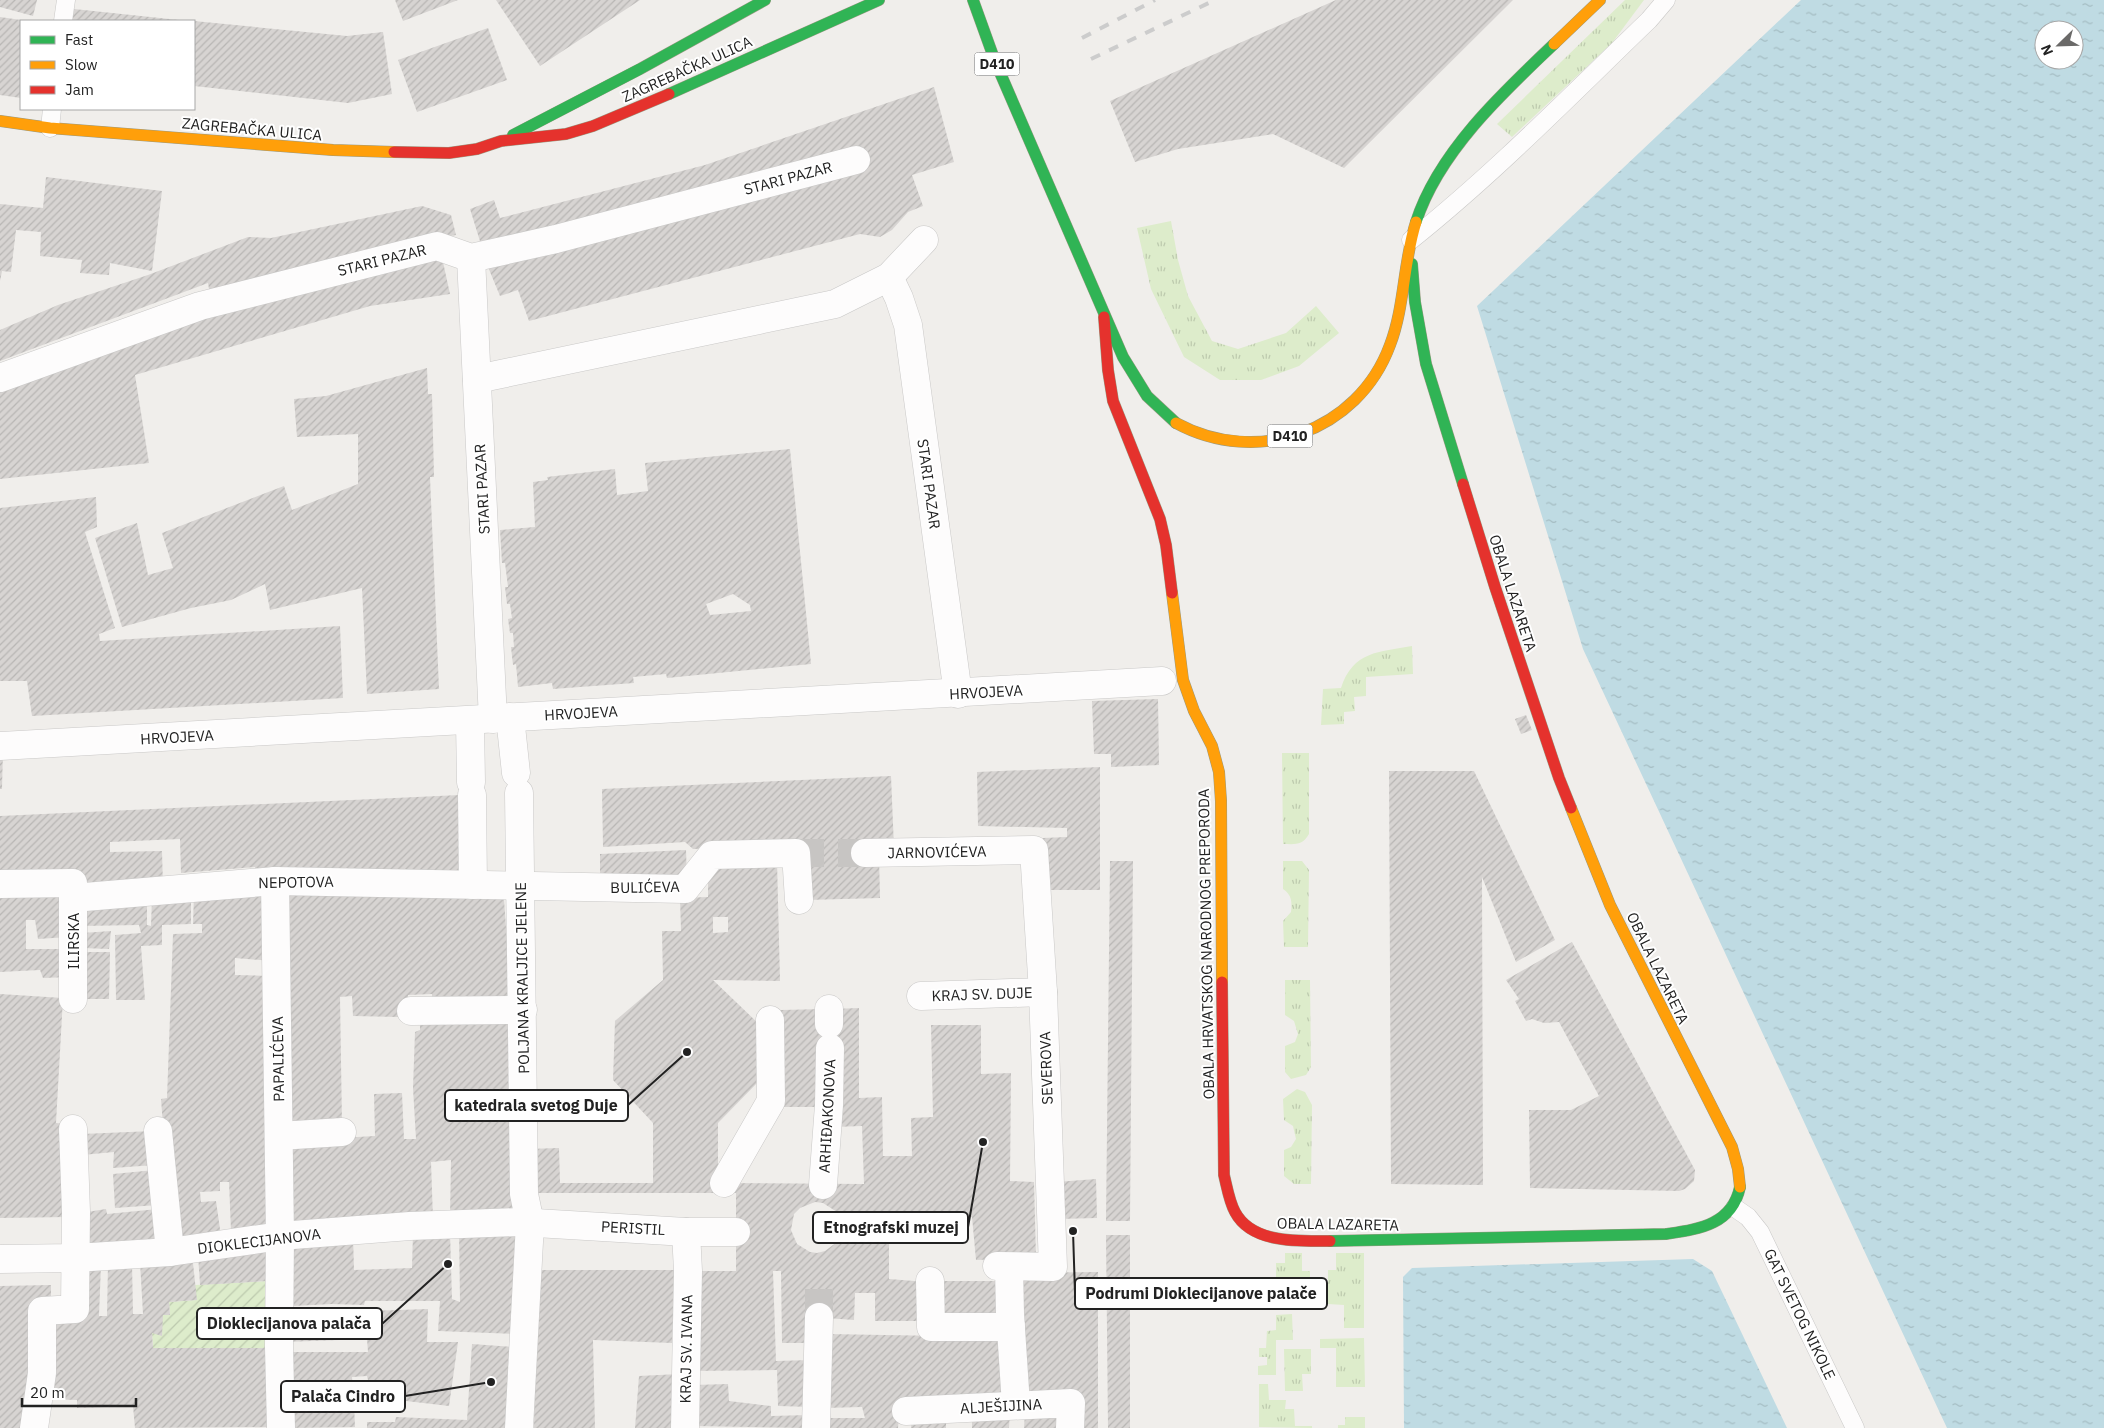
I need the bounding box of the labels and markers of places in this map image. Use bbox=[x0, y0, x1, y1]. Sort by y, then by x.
callout: katedrala svetog Duje bbox=[445, 1090, 628, 1121]
callout: Etnografski muzej bbox=[813, 1212, 968, 1243]
callout: Podrumi Dioklecijanove palače bbox=[1075, 1278, 1327, 1309]
callout: Dioklecijanova palača bbox=[197, 1308, 382, 1339]
callout: Palača Cindro bbox=[281, 1381, 405, 1412]

